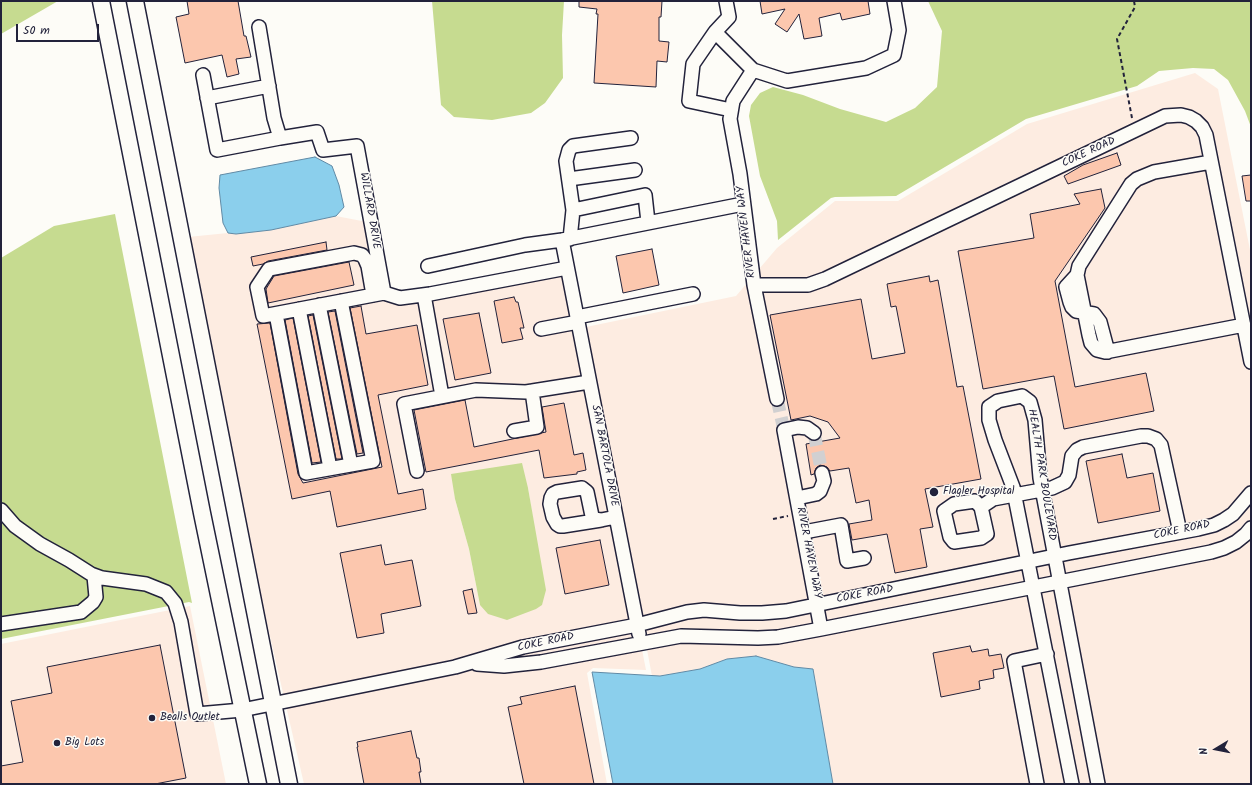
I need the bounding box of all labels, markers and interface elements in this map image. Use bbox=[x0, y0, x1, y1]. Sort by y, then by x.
scale bar bbox=[18, 16, 101, 42]
text: 50 m bbox=[23, 21, 50, 40]
street label: COKE ROAD bbox=[1060, 135, 1118, 171]
street label: WILLARD DRIVE bbox=[356, 172, 382, 250]
street label: RIVER HAVEN WAY bbox=[735, 185, 759, 279]
street label: SAN BARTOLA DRIVE bbox=[588, 404, 620, 508]
street label: HEALTH PARK BOULEVARD bbox=[1024, 408, 1058, 542]
place label: Flagler Hospital bbox=[943, 485, 1015, 499]
marker: Flagler Hospital bbox=[928, 486, 940, 498]
street label: RIVER HAVEN WAY bbox=[793, 506, 823, 600]
street label: COKE ROAD bbox=[1152, 519, 1212, 543]
street label: COKE ROAD bbox=[835, 583, 895, 607]
street label: COKE ROAD bbox=[516, 631, 576, 655]
place label: Bealls Outlet bbox=[160, 711, 220, 725]
marker: Bealls Outlet bbox=[147, 713, 157, 723]
north arrow bbox=[1196, 729, 1236, 769]
place label: Big Lots bbox=[65, 736, 104, 750]
marker: Big Lots bbox=[52, 738, 62, 748]
text: N bbox=[1195, 746, 1214, 756]

